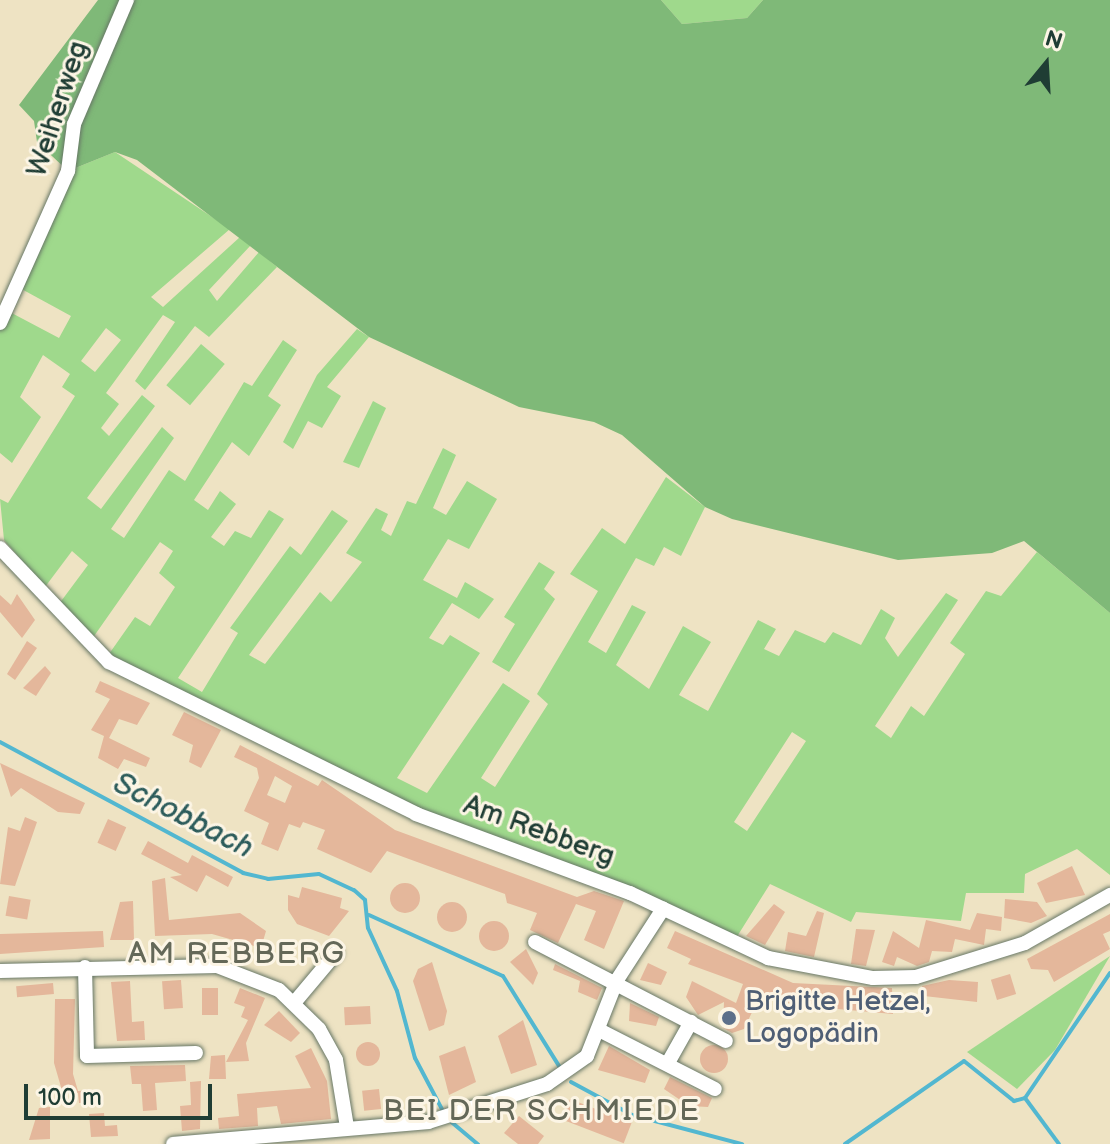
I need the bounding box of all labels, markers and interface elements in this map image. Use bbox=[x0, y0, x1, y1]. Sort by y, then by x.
north arrow bbox=[1006, 24, 1086, 104]
text: N bbox=[1042, 25, 1066, 56]
street label: Weiherweg bbox=[20, 37, 96, 181]
water label: Schobbach bbox=[107, 765, 259, 867]
street label: Am Rebberg bbox=[459, 788, 619, 874]
district label: AM REBBERG bbox=[128, 936, 346, 972]
place label: Brigitte Hetzel, Logopädin bbox=[745, 985, 931, 1051]
marker: Brigitte Hetzel, Logopädin bbox=[720, 1009, 738, 1027]
scale bar bbox=[28, 1068, 216, 1118]
text: 100 m bbox=[38, 1083, 102, 1112]
district label: BEI DER SCHMIEDE bbox=[383, 1093, 701, 1129]

